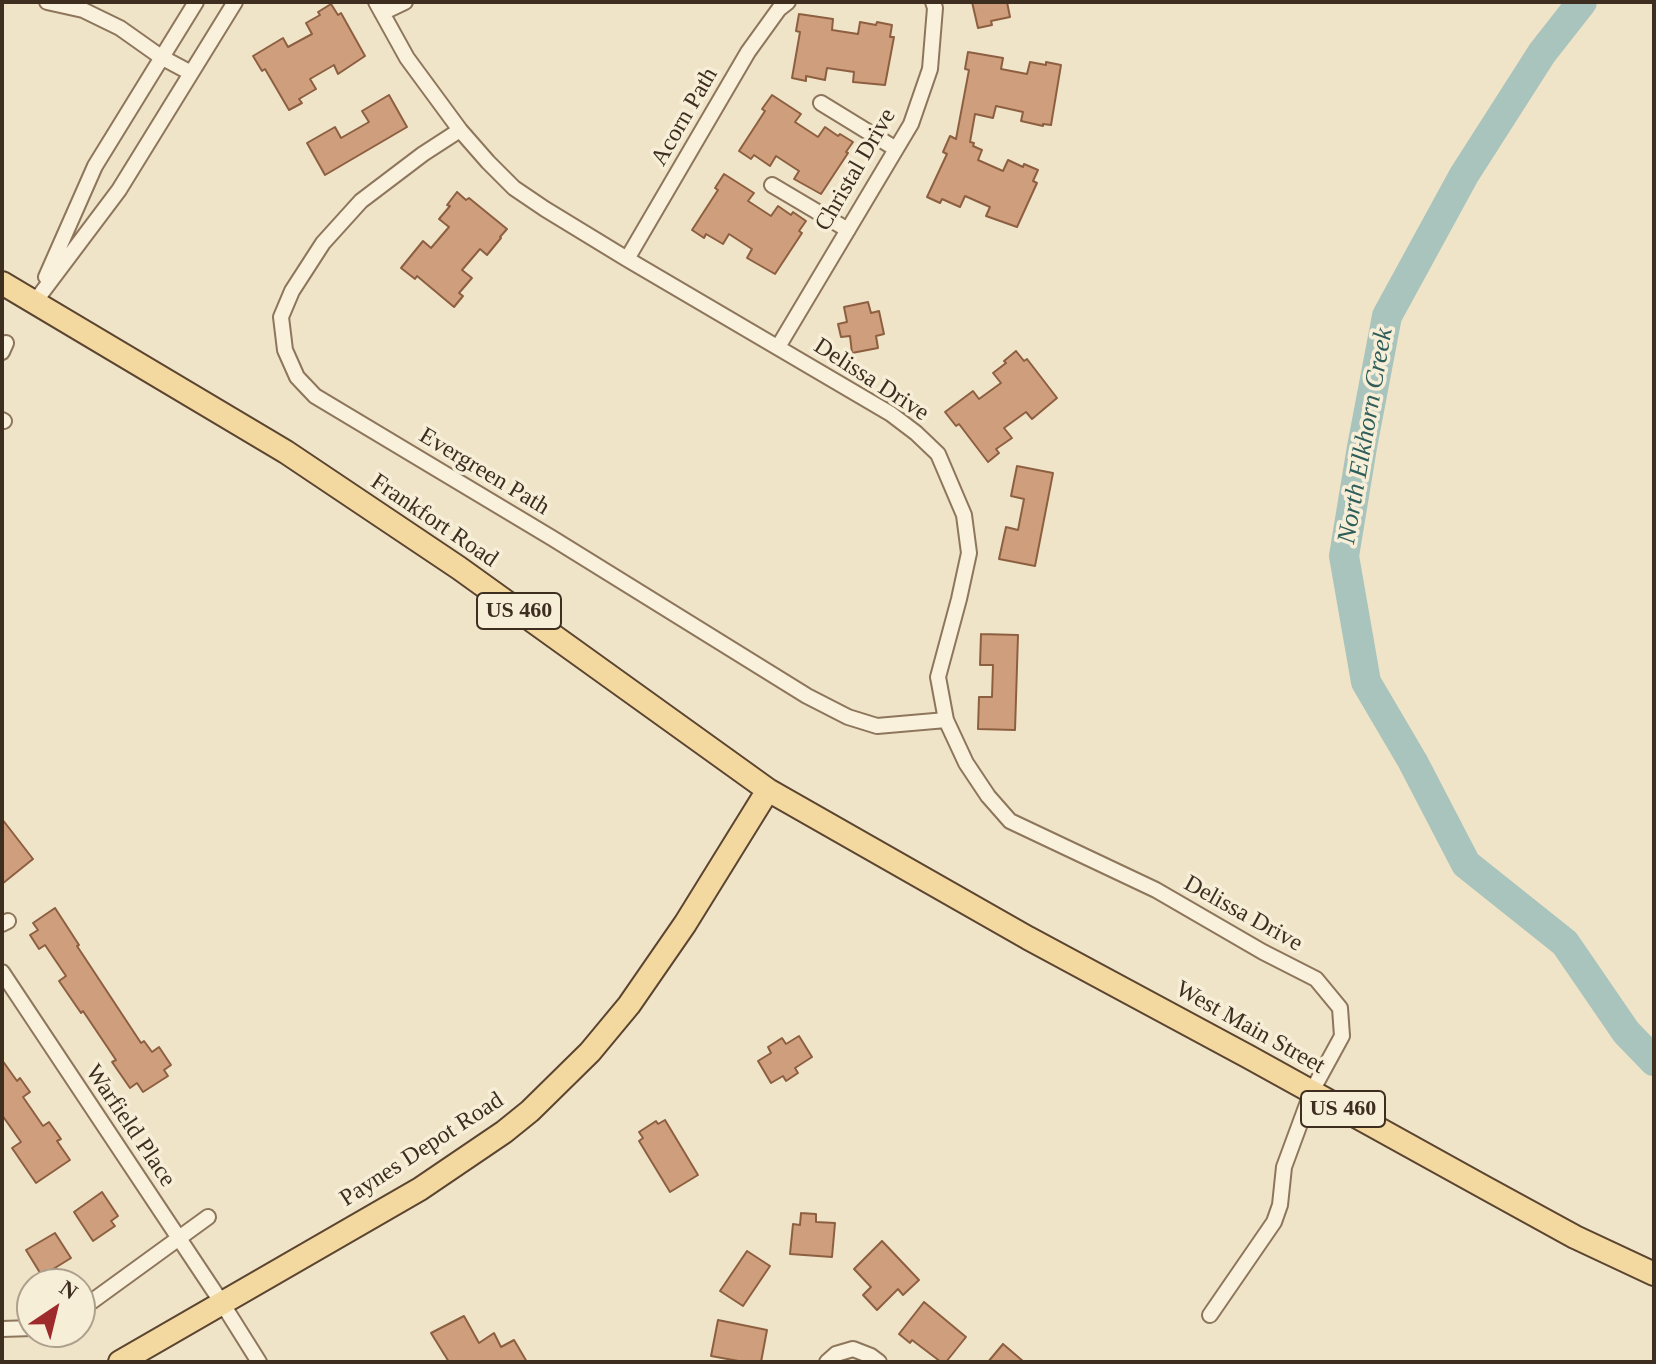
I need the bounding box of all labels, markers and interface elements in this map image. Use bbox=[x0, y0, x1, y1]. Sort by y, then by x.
street label: Acorn Path bbox=[645, 63, 725, 171]
street label: Christal Drive bbox=[809, 104, 903, 236]
water label: North Elkhorn Creek bbox=[1332, 326, 1400, 546]
street label: Delissa Drive bbox=[808, 332, 934, 428]
street label: Evergreen Path bbox=[414, 422, 554, 522]
street label: Frankfort Road bbox=[365, 468, 503, 574]
road number: US 460 bbox=[477, 593, 561, 629]
street label: Delissa Drive bbox=[1179, 870, 1307, 958]
street label: West Main Street bbox=[1170, 975, 1330, 1081]
street label: Warfield Place bbox=[79, 1059, 181, 1193]
street label: Paynes Depot Road bbox=[335, 1086, 509, 1214]
road number: US 460 bbox=[1301, 1091, 1385, 1127]
north arrow bbox=[16, 1268, 96, 1348]
text: N bbox=[55, 1275, 83, 1304]

